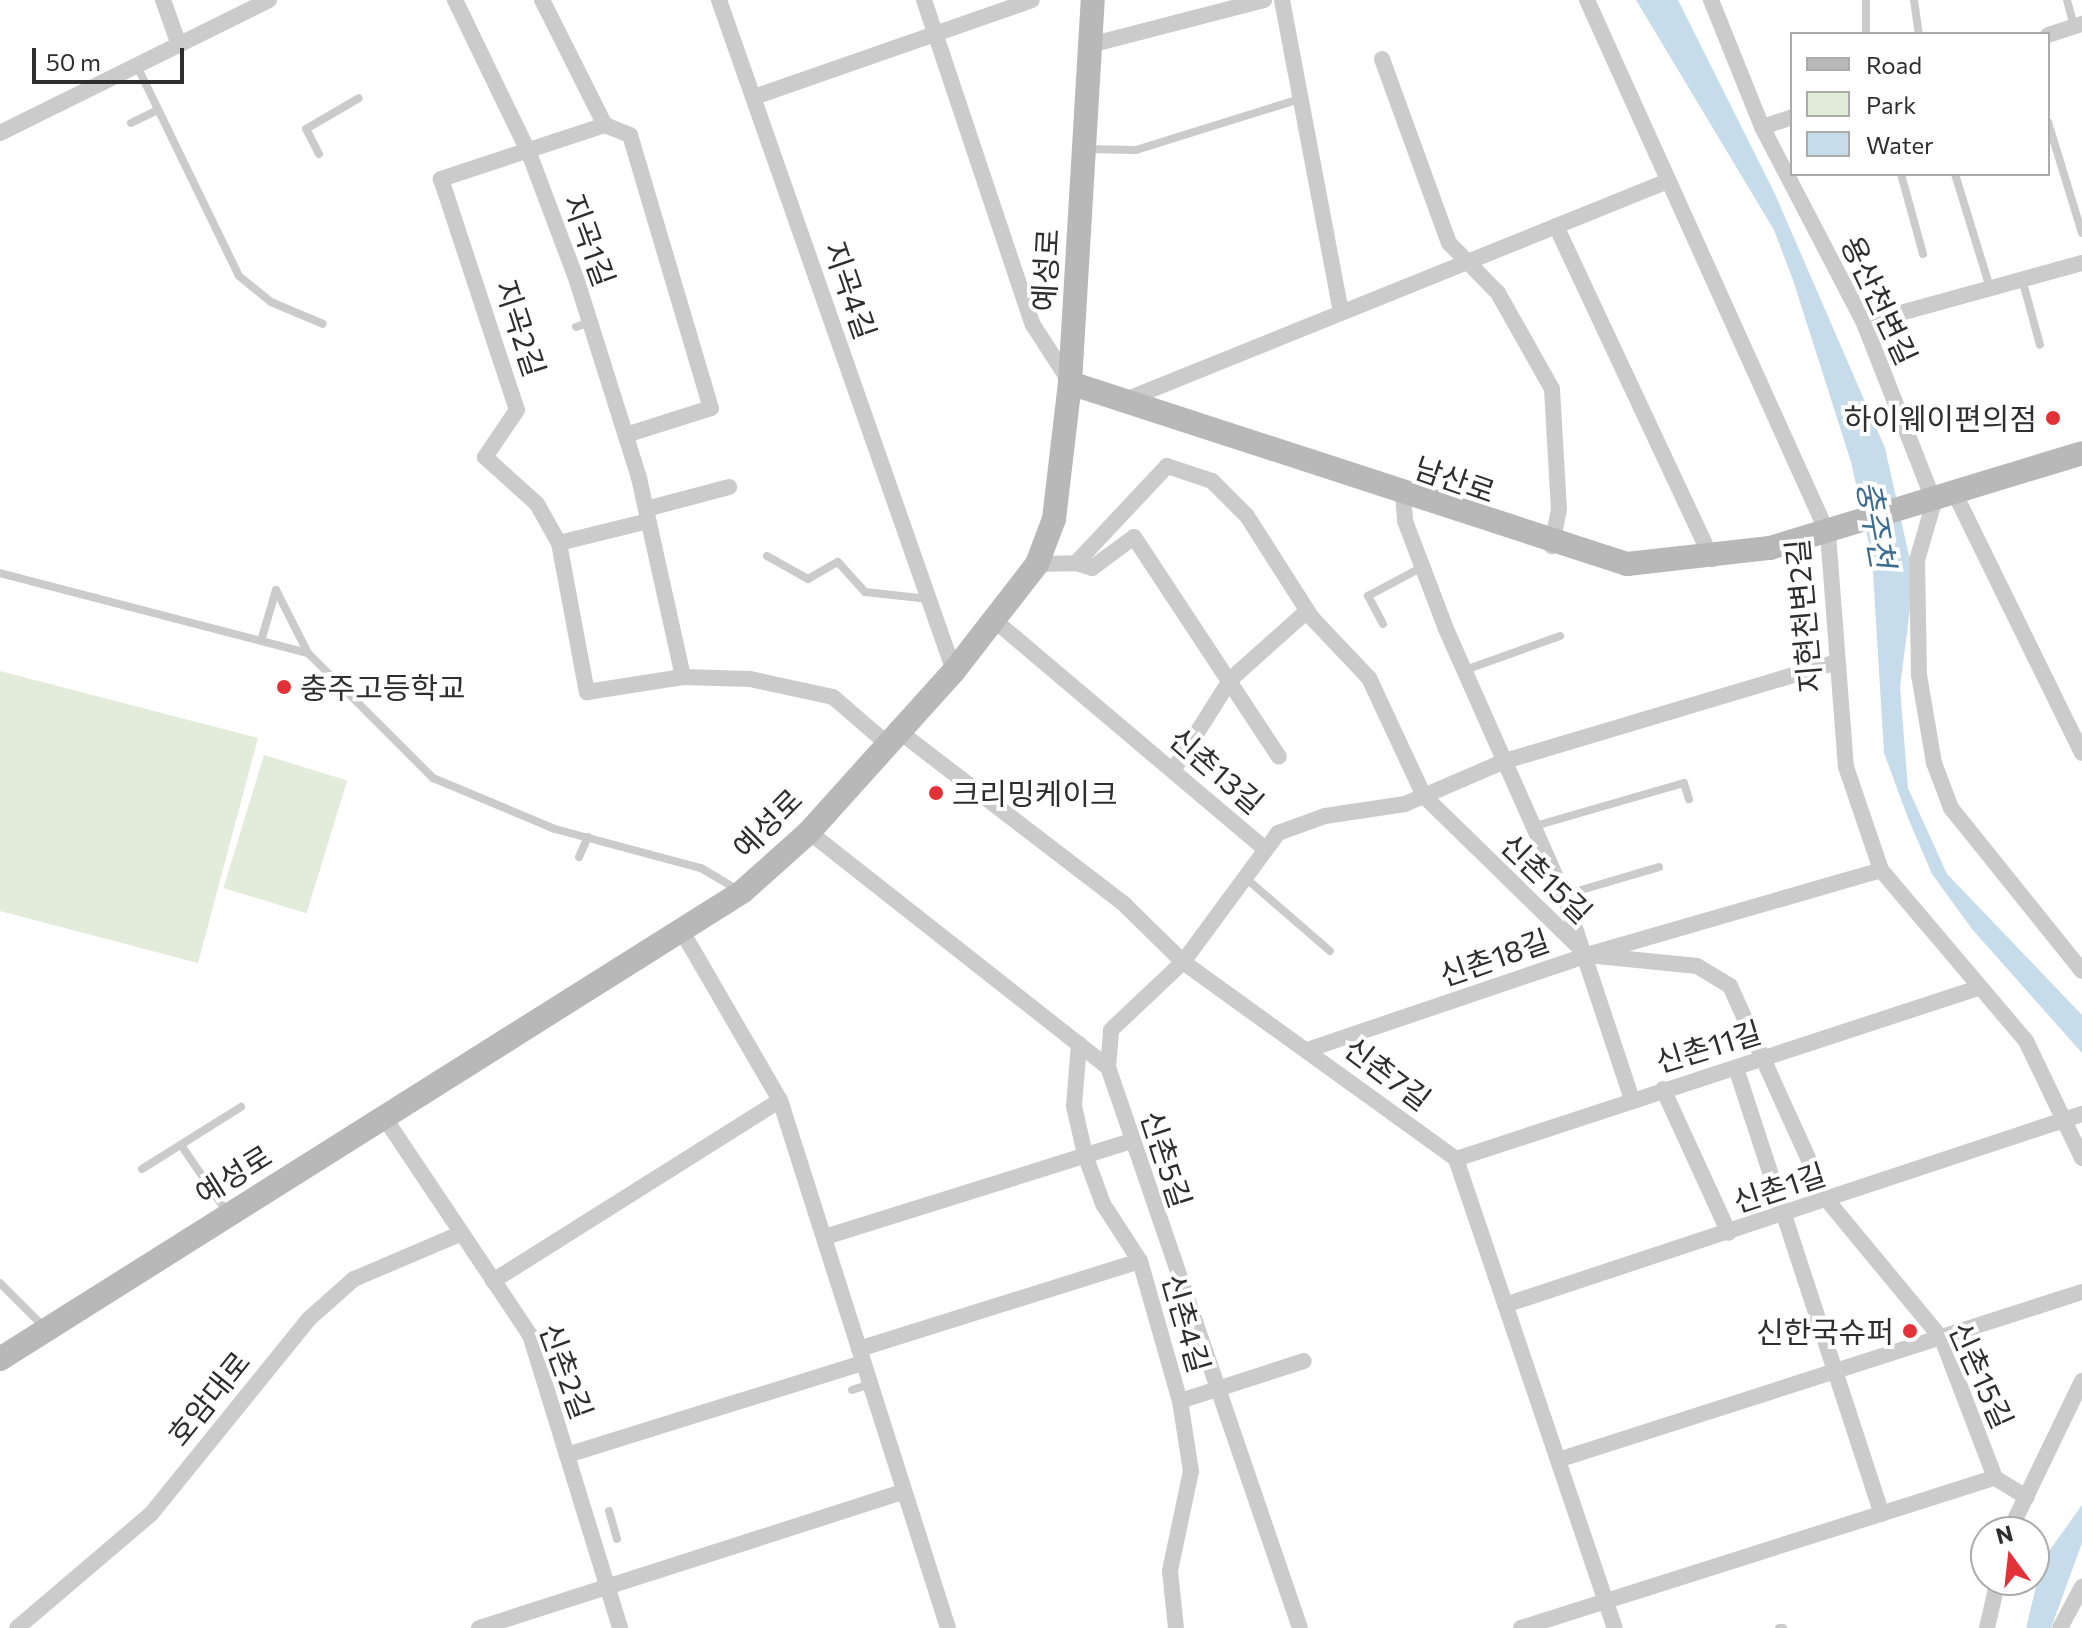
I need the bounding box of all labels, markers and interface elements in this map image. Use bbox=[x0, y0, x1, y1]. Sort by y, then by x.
scale bar bbox=[36, 32, 188, 82]
legend bbox=[1790, 32, 2050, 176]
text: 50 m bbox=[46, 47, 101, 76]
text: Road bbox=[1866, 50, 1922, 79]
text: Park bbox=[1866, 90, 1916, 119]
text: Water bbox=[1866, 130, 1934, 159]
street label: 지곡1길 bbox=[557, 189, 623, 291]
street label: 예성로 bbox=[1025, 228, 1065, 312]
street label: 용산천변길 bbox=[1835, 230, 1925, 370]
street label: 지곡4길 bbox=[818, 236, 884, 344]
street label: 지곡2길 bbox=[489, 275, 553, 381]
place label: 하이웨이편의점 bbox=[1844, 400, 2037, 436]
marker: 하이웨이편의점 bbox=[2044, 409, 2062, 427]
street label: 남산로 bbox=[1410, 449, 1500, 509]
water label: 충주천 bbox=[1850, 477, 1904, 571]
street label: 지현천변2길 bbox=[1778, 537, 1828, 695]
place label: 충주고등학교 bbox=[300, 669, 466, 705]
marker: 충주고등학교 bbox=[275, 678, 293, 696]
street label: 신촌13길 bbox=[1163, 719, 1271, 821]
place label: 크리밍케이크 bbox=[952, 775, 1118, 811]
street label: 예성로 bbox=[725, 781, 809, 865]
marker: 크리밍케이크 bbox=[927, 784, 945, 802]
street label: 신촌15길 bbox=[1494, 826, 1600, 930]
street label: 신촌18길 bbox=[1434, 921, 1554, 993]
street label: 신촌11길 bbox=[1651, 1013, 1765, 1079]
street label: 신촌7길 bbox=[1338, 1029, 1438, 1117]
street label: 신촌5길 bbox=[1134, 1106, 1200, 1212]
street label: 예성로 bbox=[188, 1137, 278, 1211]
street label: 신촌1길 bbox=[1728, 1155, 1830, 1219]
street label: 신촌4길 bbox=[1156, 1270, 1218, 1376]
place label: 신한국슈퍼 bbox=[1756, 1313, 1894, 1349]
street label: 신촌15길 bbox=[1943, 1316, 2021, 1434]
street label: 신촌2길 bbox=[533, 1318, 601, 1424]
marker: 신한국슈퍼 bbox=[1901, 1322, 1919, 1340]
street label: 호암대로 bbox=[159, 1344, 257, 1452]
north arrow bbox=[1970, 1516, 2050, 1596]
text: N bbox=[1993, 1519, 2016, 1549]

